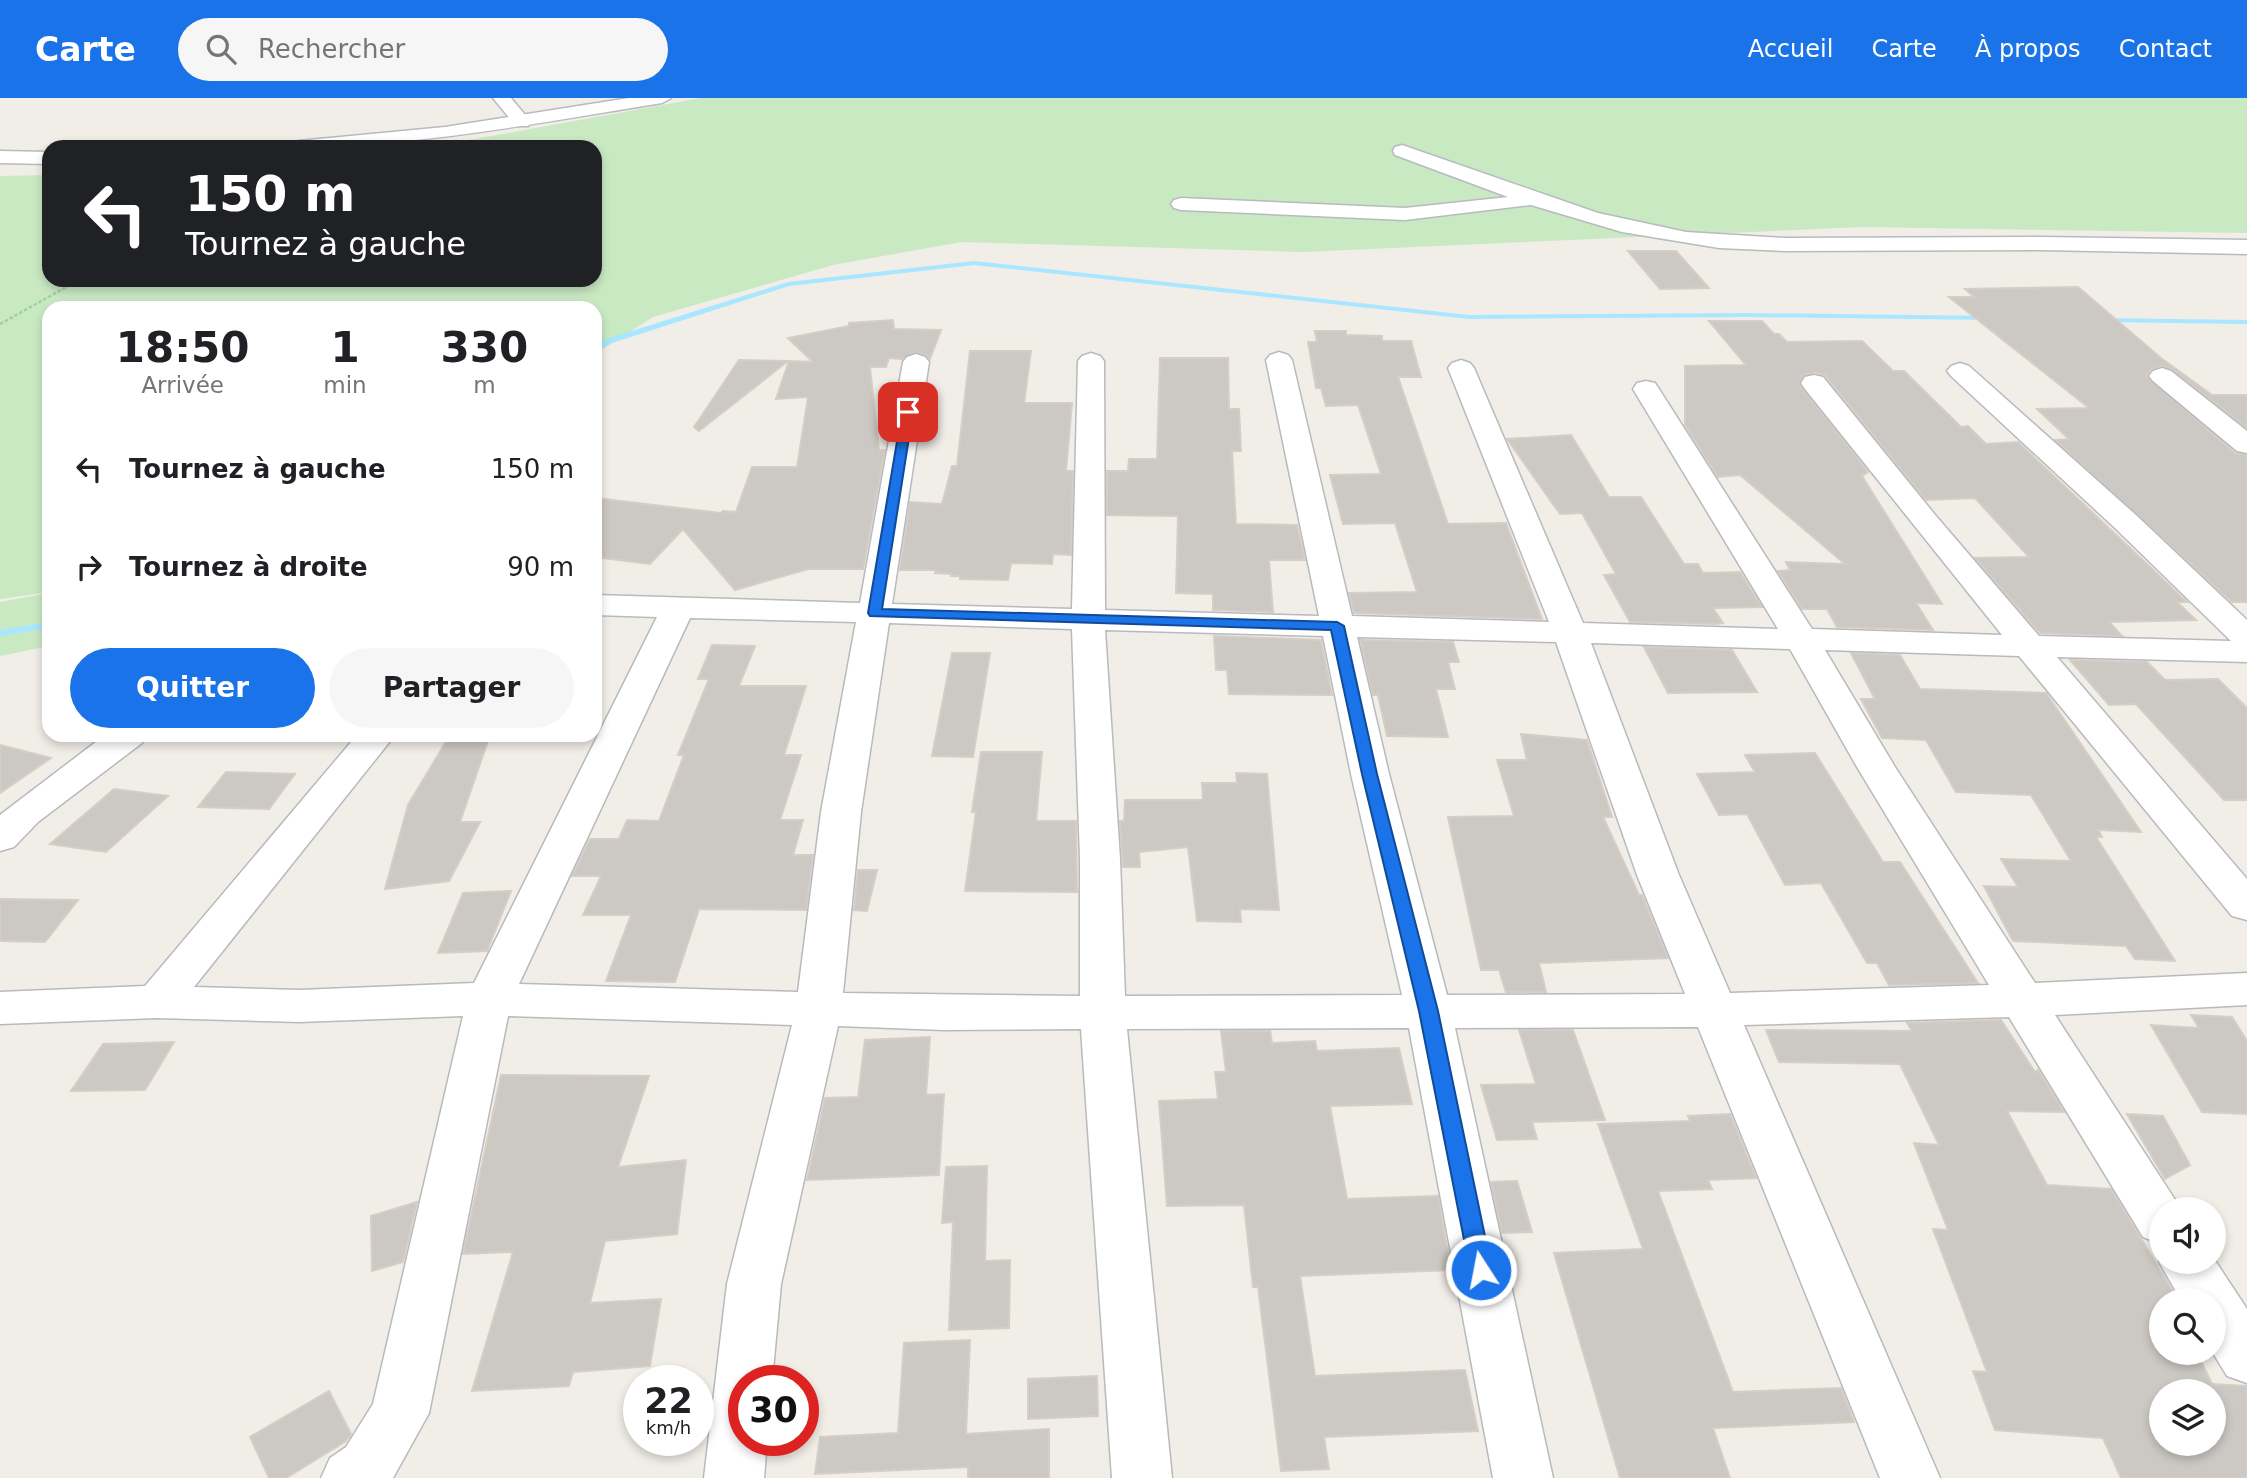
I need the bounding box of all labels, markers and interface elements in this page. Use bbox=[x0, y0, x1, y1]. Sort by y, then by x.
search box bbox=[178, 18, 668, 81]
text: Carte bbox=[35, 30, 136, 69]
icon: search bbox=[202, 30, 240, 68]
text: Rechercher bbox=[258, 34, 405, 64]
text: Accueil bbox=[1748, 35, 1833, 63]
text: Carte bbox=[1871, 35, 1937, 63]
text: À propos bbox=[1975, 35, 2081, 63]
text: Contact bbox=[2119, 35, 2212, 63]
text: 150 m bbox=[185, 166, 355, 223]
icon: left bbox=[70, 168, 161, 259]
text: Tournez à gauche bbox=[185, 225, 466, 263]
text: 18:50 bbox=[116, 323, 250, 372]
text: 1 bbox=[330, 323, 360, 372]
text: 330 bbox=[441, 323, 528, 372]
text: Arrivée bbox=[141, 372, 224, 398]
text: min bbox=[323, 372, 367, 398]
text: m bbox=[473, 372, 496, 398]
pin bbox=[878, 382, 938, 442]
icon: arrive bbox=[889, 393, 927, 431]
icon: left bbox=[70, 450, 108, 488]
text: Tournez à gauche bbox=[129, 454, 386, 484]
text: 150 m bbox=[491, 454, 574, 484]
icon: right bbox=[70, 548, 108, 586]
text: Tournez à droite bbox=[129, 552, 368, 582]
text: 90 m bbox=[507, 552, 574, 582]
button: Quitter bbox=[70, 648, 315, 728]
button: Partager bbox=[329, 648, 574, 728]
map controls bbox=[2149, 1197, 2226, 1456]
button: sound bbox=[2149, 1197, 2226, 1274]
position arrow bbox=[1444, 1233, 1518, 1307]
button: search bbox=[2149, 1288, 2226, 1365]
speed limit sign: 30 bbox=[728, 1365, 819, 1456]
button: layers bbox=[2149, 1379, 2226, 1456]
text: 22 bbox=[644, 1381, 693, 1421]
text: km/h bbox=[646, 1417, 691, 1438]

